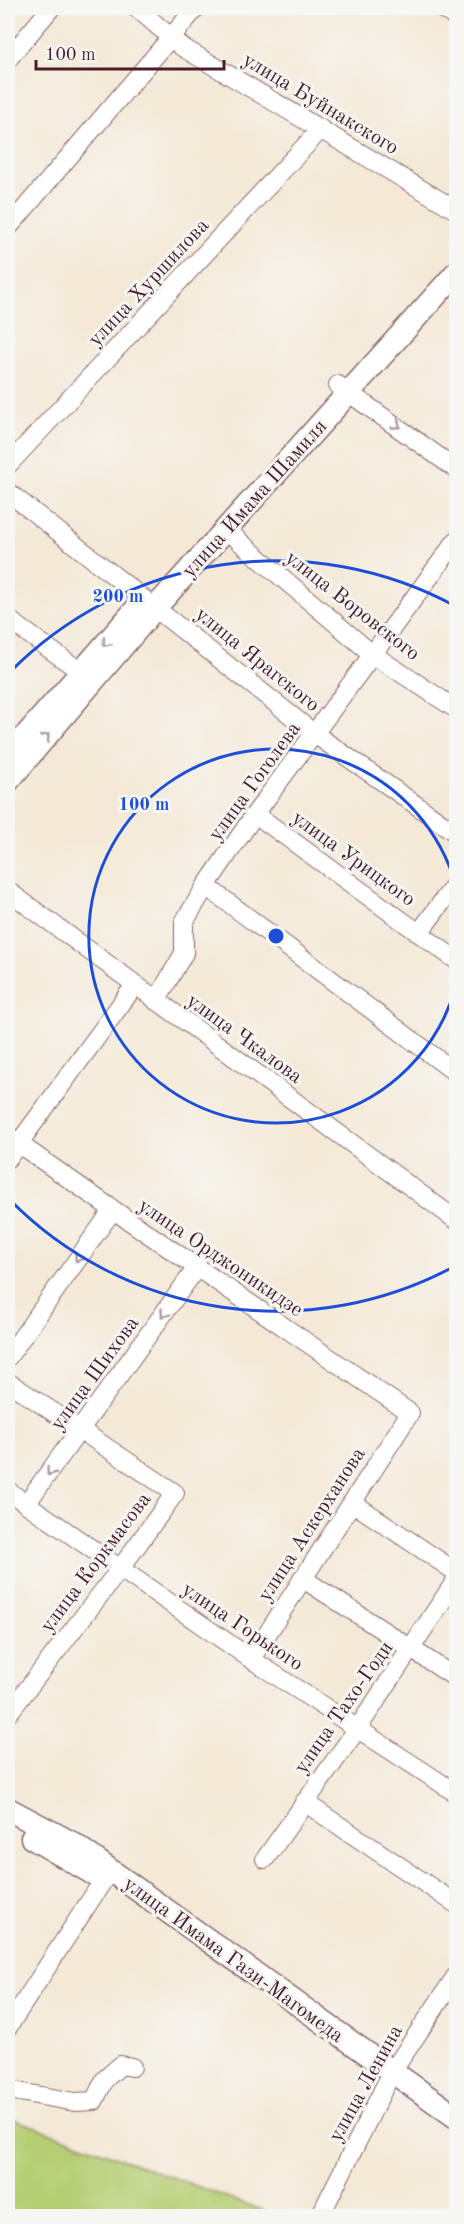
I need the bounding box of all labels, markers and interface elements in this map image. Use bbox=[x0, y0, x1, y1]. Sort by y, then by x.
scale bar bbox=[36, 33, 224, 71]
text: 100 m bbox=[45, 46, 96, 64]
street label: улица Буйнакского bbox=[239, 49, 402, 159]
street label: улица Хуршилова bbox=[85, 215, 213, 351]
street label: улица Имама Шамиля bbox=[179, 416, 332, 582]
one-way arrow bbox=[390, 418, 401, 429]
street label: улица Воровского bbox=[281, 547, 423, 665]
text: 200 m bbox=[93, 588, 143, 606]
street label: улица Ярагского bbox=[191, 604, 323, 717]
one-way arrow bbox=[102, 636, 113, 647]
street label: улица Гоголева bbox=[205, 719, 305, 845]
one-way arrow bbox=[39, 733, 50, 744]
text: 100 m bbox=[119, 796, 169, 814]
street label: улица Урицкого bbox=[287, 807, 419, 911]
centre of rings bbox=[266, 926, 286, 946]
street label: улица Чкалова bbox=[182, 990, 306, 1088]
street label: улица Орджоникидзе bbox=[134, 1195, 306, 1321]
one-way arrow bbox=[74, 1252, 85, 1263]
one-way arrow bbox=[160, 1307, 171, 1318]
street label: улица Шихова bbox=[47, 1313, 143, 1435]
street label: улица Аскерханова bbox=[255, 1444, 370, 1606]
one-way arrow bbox=[46, 1466, 57, 1477]
street label: улица Коркмасова bbox=[37, 1489, 156, 1637]
street label: улица Горького bbox=[178, 1579, 307, 1675]
street label: улица Тахо-Годи bbox=[291, 1638, 398, 1778]
street label: улица Имама Гази-Магомеда bbox=[119, 1873, 347, 2047]
street label: улица Ленина bbox=[326, 2022, 407, 2146]

